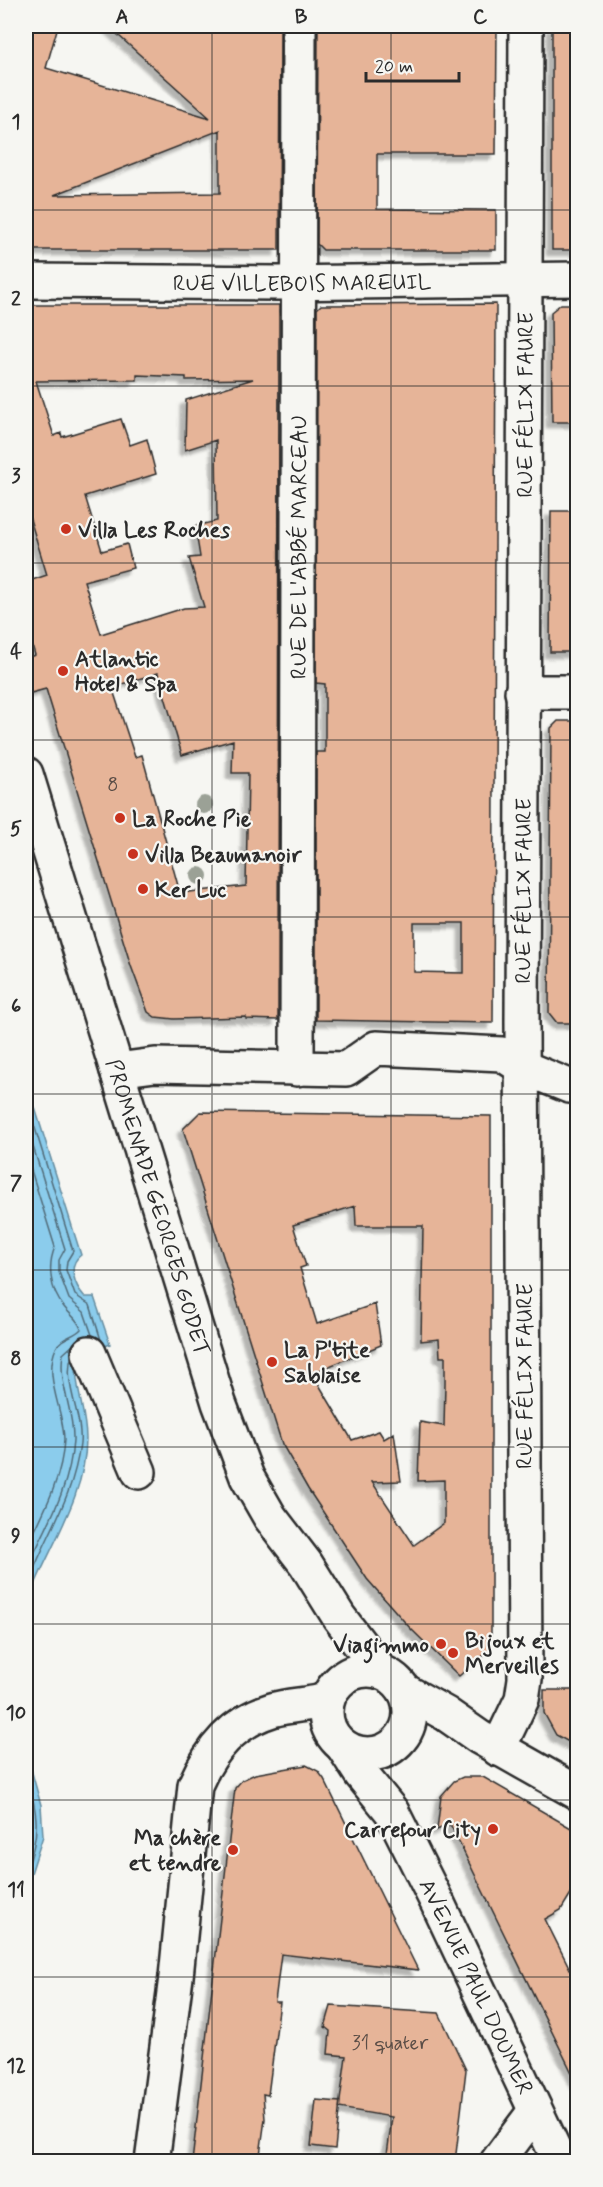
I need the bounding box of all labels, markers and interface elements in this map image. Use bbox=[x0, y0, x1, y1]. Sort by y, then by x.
text: A bbox=[115, 4, 129, 31]
text: B bbox=[295, 4, 308, 31]
text: C bbox=[473, 4, 488, 31]
scale bar bbox=[366, 45, 459, 83]
text: 20 m bbox=[375, 55, 413, 79]
text: 1 bbox=[12, 109, 20, 136]
street label: RUE VILLEBOIS MAREUIL bbox=[173, 269, 432, 299]
text: 2 bbox=[11, 286, 21, 313]
street label: RUE FÉLIX FAURE bbox=[511, 312, 541, 498]
street label: RUE DE L'ABBÉ MARCEAU bbox=[285, 415, 314, 679]
text: 3 bbox=[11, 463, 21, 490]
place label: Villa Les Roches bbox=[78, 517, 230, 545]
marker: Villa Les Roches bbox=[59, 522, 73, 536]
text: 4 bbox=[10, 639, 22, 666]
place label: Atlantic Hotel & Spa bbox=[75, 646, 177, 699]
marker: Atlantic Hotel & Spa bbox=[56, 664, 70, 678]
house number: 8 bbox=[107, 772, 119, 799]
street label: RUE FÉLIX FAURE bbox=[509, 798, 539, 984]
place label: La Roche Pie bbox=[132, 806, 252, 834]
marker: La Roche Pie bbox=[113, 811, 127, 825]
text: 5 bbox=[10, 816, 22, 843]
place label: Villa Beaumanoir bbox=[145, 842, 302, 870]
marker: Villa Beaumanoir bbox=[126, 847, 140, 861]
place label: Ker Luc bbox=[155, 877, 226, 905]
marker: Ker Luc bbox=[136, 882, 150, 896]
text: 6 bbox=[11, 993, 21, 1020]
street label: PROMENADE GEORGES GODET bbox=[98, 1056, 216, 1359]
text: 7 bbox=[10, 1170, 22, 1197]
street label: RUE FÉLIX FAURE bbox=[511, 1283, 540, 1469]
place label: La P'tite Sablaise bbox=[284, 1337, 370, 1390]
text: 8 bbox=[10, 1346, 22, 1373]
marker: La P'tite Sablaise bbox=[265, 1355, 279, 1369]
text: 9 bbox=[11, 1523, 21, 1550]
place label: Bijoux et Merveilles bbox=[465, 1628, 559, 1681]
place label: Viagimmo bbox=[333, 1632, 429, 1664]
marker: Viagimmo bbox=[434, 1637, 448, 1651]
marker: Bijoux et Merveilles bbox=[446, 1646, 460, 1660]
text: 10 bbox=[6, 1700, 26, 1727]
place label: Carrefour City bbox=[344, 1817, 481, 1847]
marker: Carrefour City bbox=[486, 1822, 500, 1836]
place label: Ma chère et tendre bbox=[129, 1825, 222, 1878]
marker: Ma chère et tendre bbox=[226, 1843, 240, 1857]
street label: AVENUE PAUL DOUMER bbox=[412, 1875, 538, 2099]
text: 11 bbox=[7, 1877, 25, 1904]
house number: 31 quater bbox=[352, 2030, 429, 2057]
text: 12 bbox=[6, 2053, 26, 2080]

